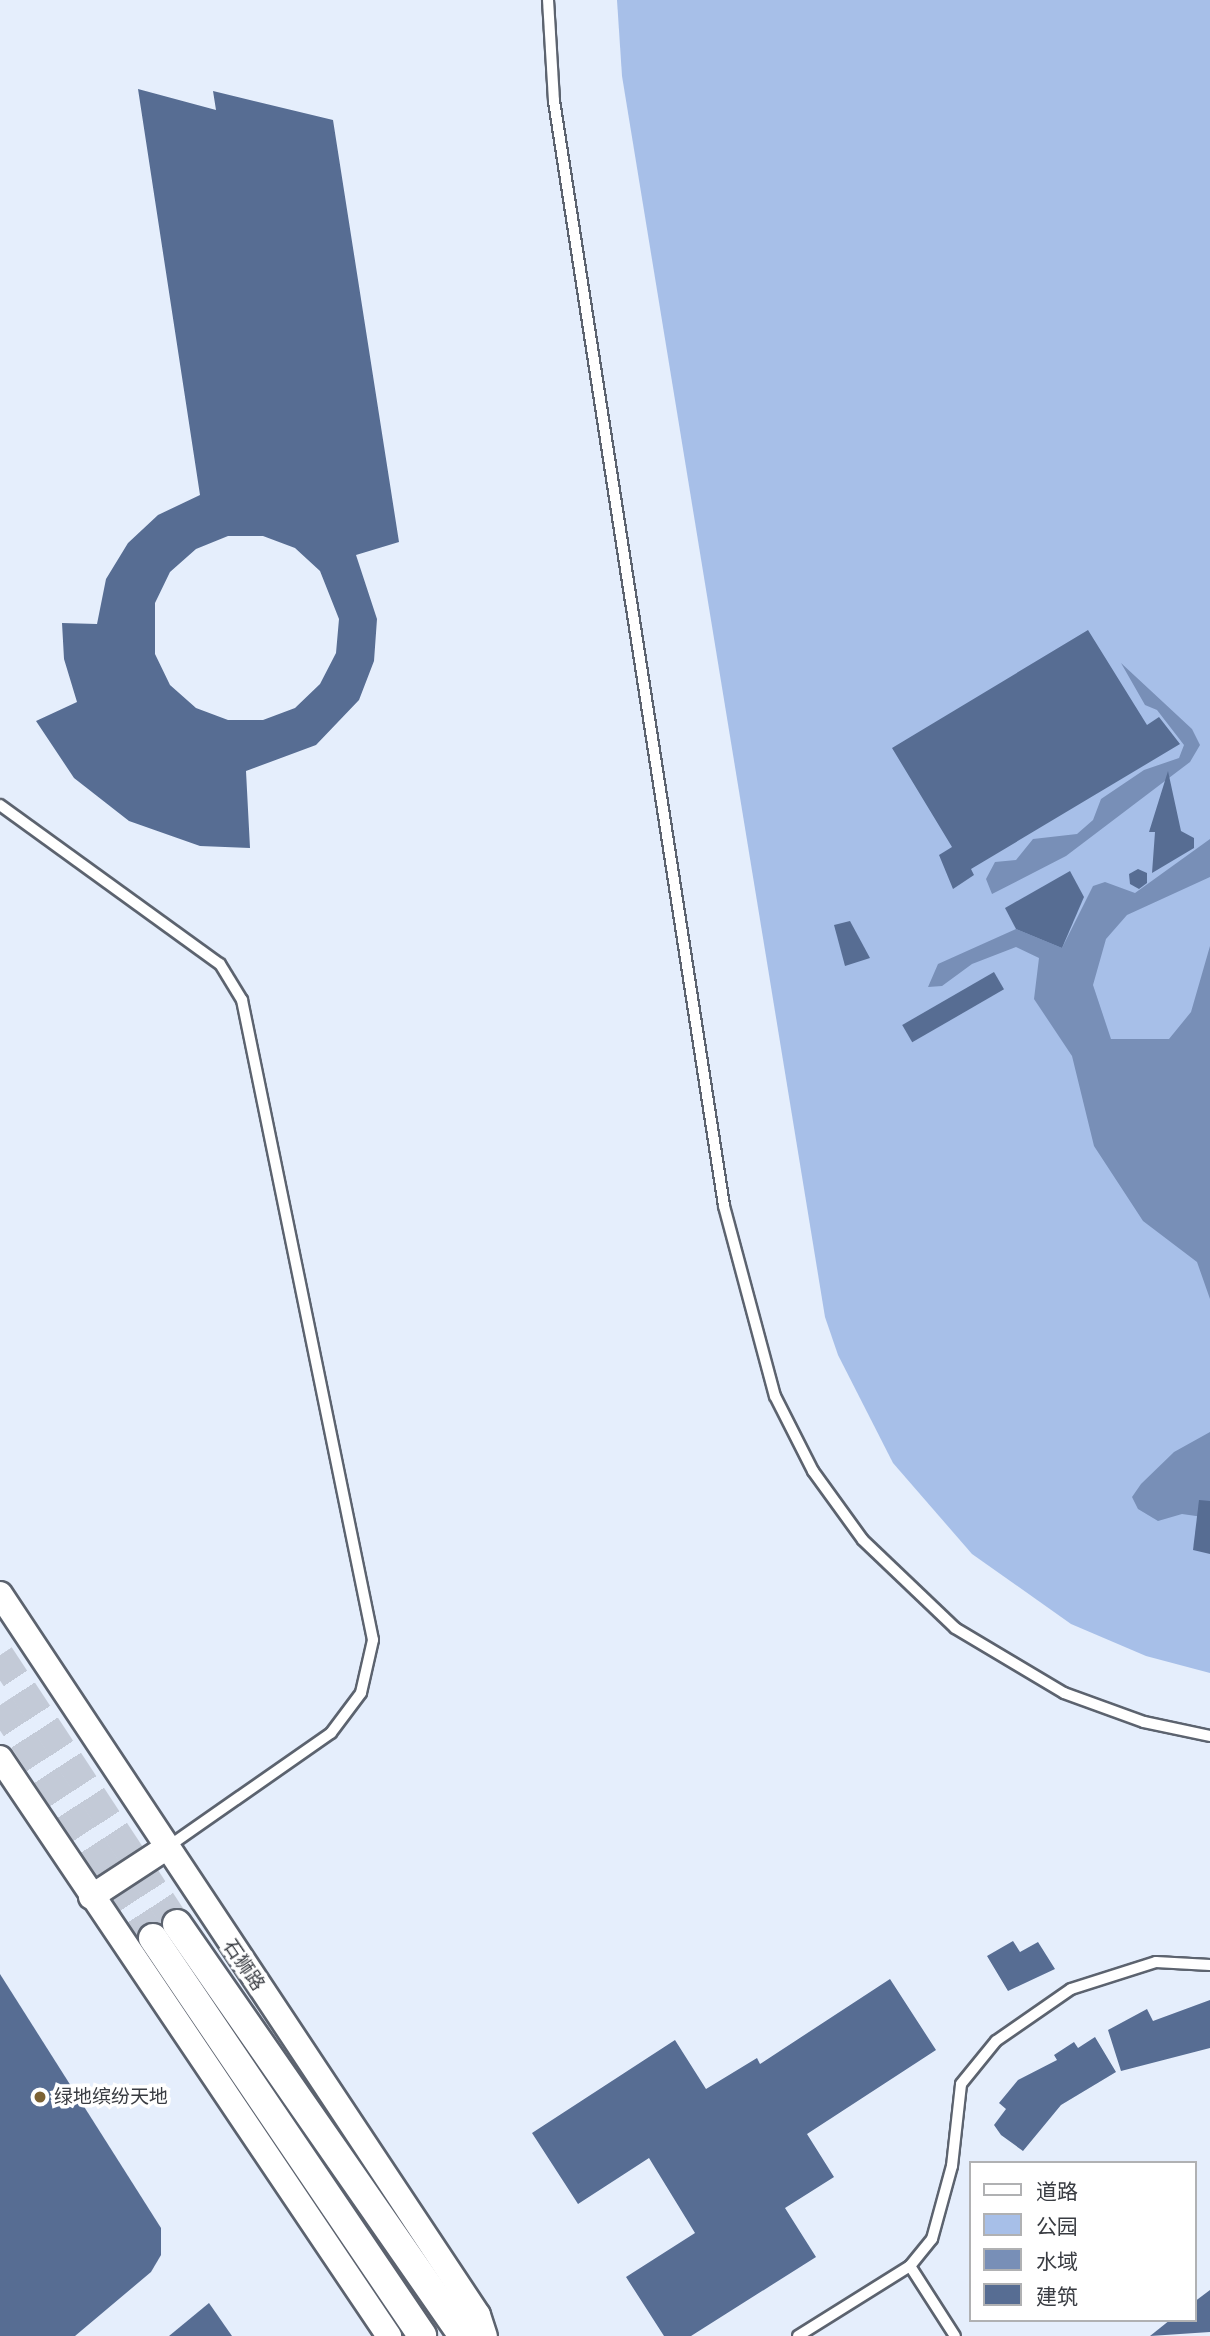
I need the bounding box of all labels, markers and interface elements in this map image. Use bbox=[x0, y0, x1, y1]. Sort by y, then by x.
street label: 石狮路 bbox=[219, 1935, 269, 1995]
place label: 绿地缤纷天地 bbox=[54, 2086, 168, 2108]
marker: 绿地缤纷天地 bbox=[32, 2089, 48, 2105]
legend bbox=[968, 2161, 1196, 2322]
text: 道路 bbox=[1036, 2178, 1078, 2204]
text: 公园 bbox=[1036, 2213, 1078, 2239]
text: 水域 bbox=[1036, 2248, 1078, 2274]
text: 建筑 bbox=[1036, 2283, 1078, 2309]

